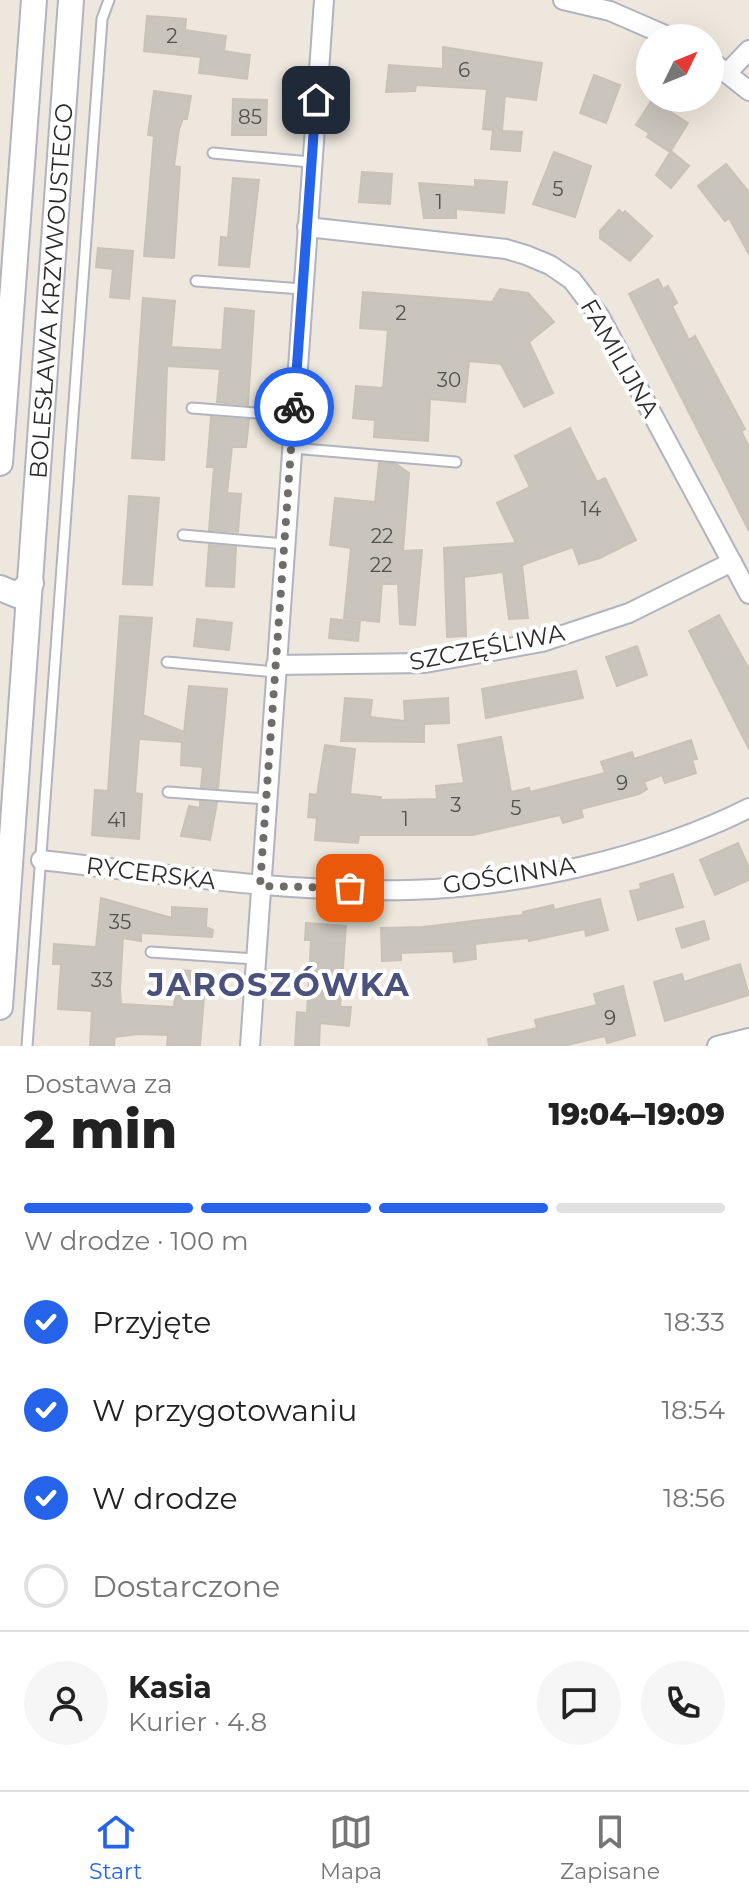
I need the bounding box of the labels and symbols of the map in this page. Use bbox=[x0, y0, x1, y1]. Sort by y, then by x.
house number: 2 bbox=[166, 24, 178, 48]
north arrow bbox=[636, 24, 724, 112]
house number: 6 bbox=[458, 58, 470, 82]
pin bbox=[282, 66, 350, 134]
street label: BOLESŁAWA KRZYWOUSTEGO bbox=[23, 102, 78, 480]
house number: 85 bbox=[238, 105, 262, 129]
house number: 5 bbox=[552, 177, 564, 201]
house number: 1 bbox=[435, 190, 443, 214]
street label: FAMILIJNA bbox=[574, 294, 666, 423]
house number: 2 bbox=[395, 301, 407, 325]
courier bbox=[254, 367, 334, 447]
house number: 30 bbox=[437, 368, 461, 392]
house number: 14 bbox=[581, 497, 601, 521]
house number: 22 bbox=[371, 524, 393, 548]
house number: 22 bbox=[370, 553, 392, 577]
street label: SZCZĘŚLIWA bbox=[407, 618, 568, 676]
house number: 9 bbox=[616, 771, 628, 795]
house number: 3 bbox=[450, 793, 462, 817]
house number: 5 bbox=[510, 796, 522, 820]
house number: 1 bbox=[401, 807, 409, 831]
house number: 41 bbox=[107, 808, 127, 832]
street label: GOŚCINNA bbox=[441, 850, 578, 900]
street label: RYCERSKA bbox=[85, 851, 218, 895]
pin bbox=[316, 854, 384, 922]
house number: 35 bbox=[109, 910, 131, 934]
district label: JAROSZÓWKA bbox=[146, 965, 411, 1004]
house number: 33 bbox=[91, 968, 113, 992]
house number: 9 bbox=[604, 1006, 616, 1030]

